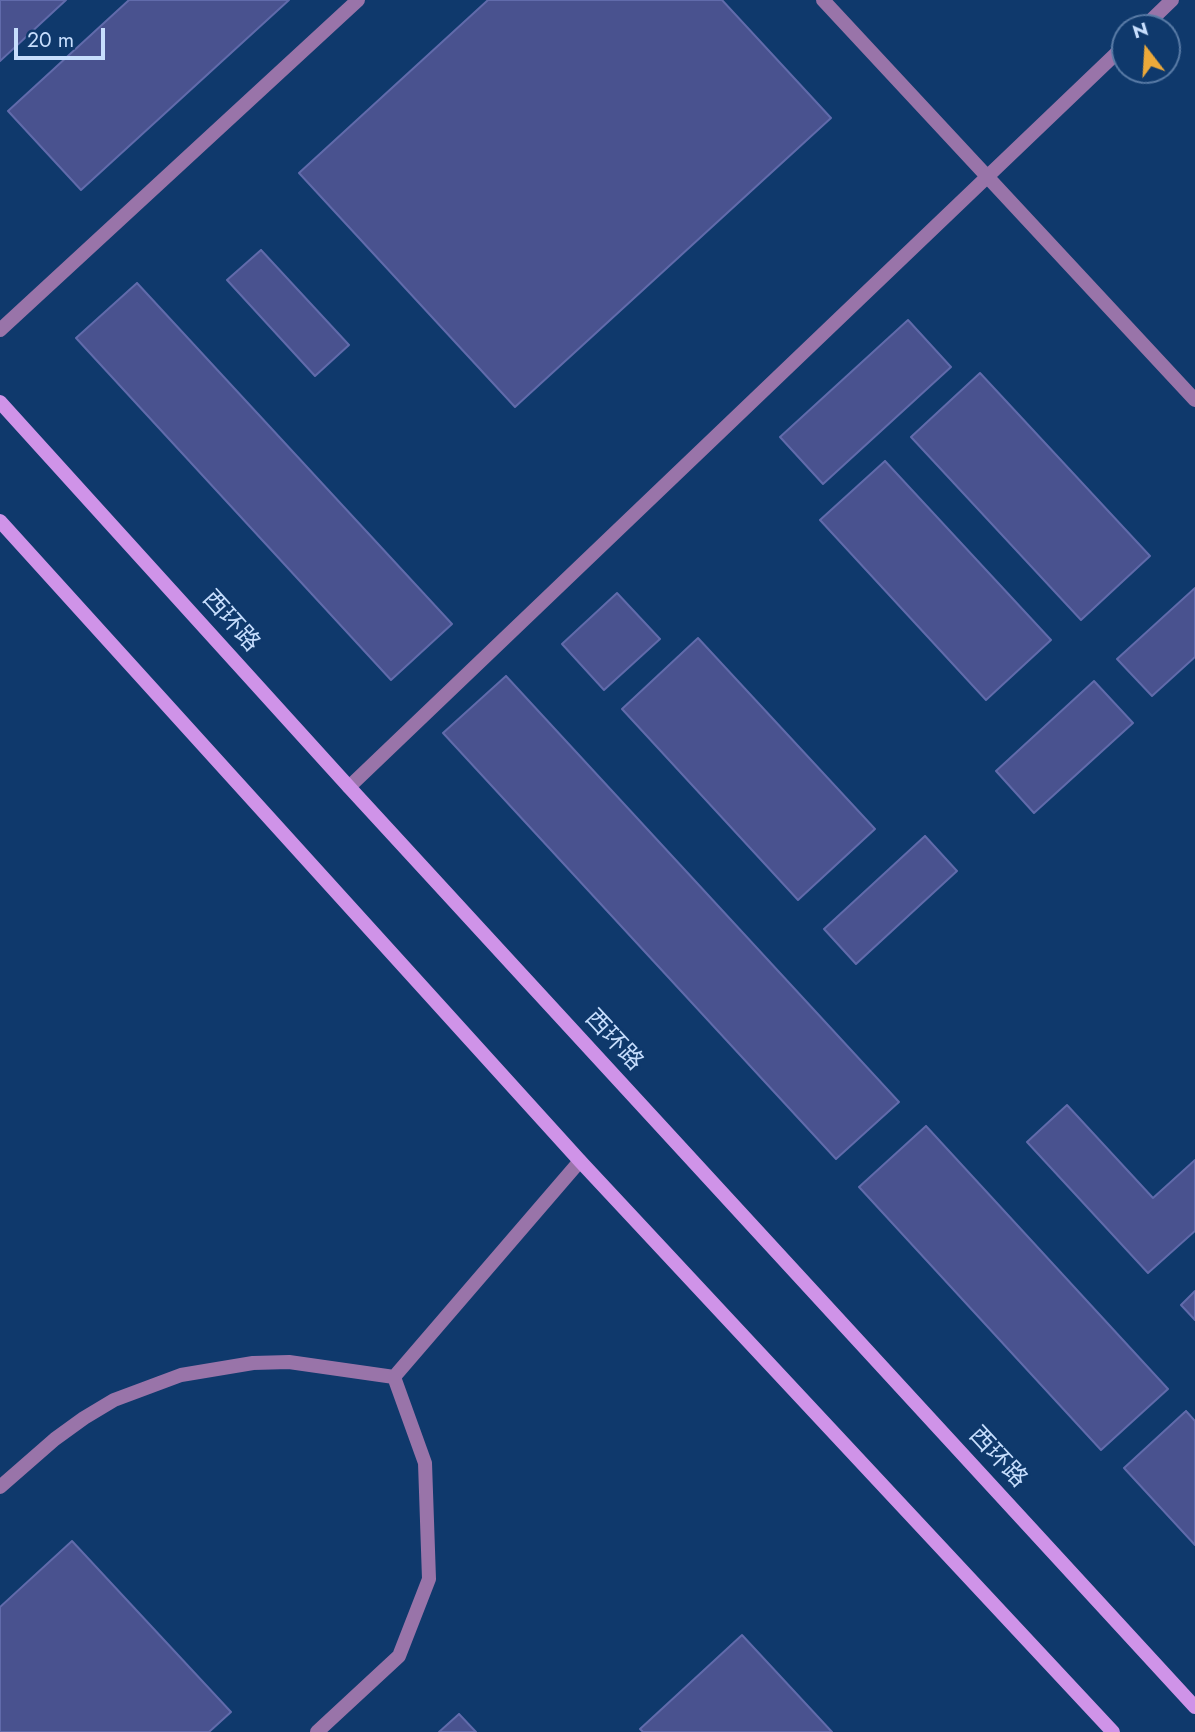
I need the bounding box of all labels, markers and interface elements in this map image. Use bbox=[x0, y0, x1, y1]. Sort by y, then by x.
scale bar bbox=[18, 14, 108, 58]
north arrow bbox=[1111, 14, 1181, 84]
text: N bbox=[1129, 15, 1151, 45]
text: 20 m bbox=[27, 25, 74, 55]
street label: 西环路 bbox=[195, 586, 265, 658]
street label: 西环路 bbox=[578, 1005, 648, 1077]
street label: 西环路 bbox=[962, 1422, 1032, 1494]

